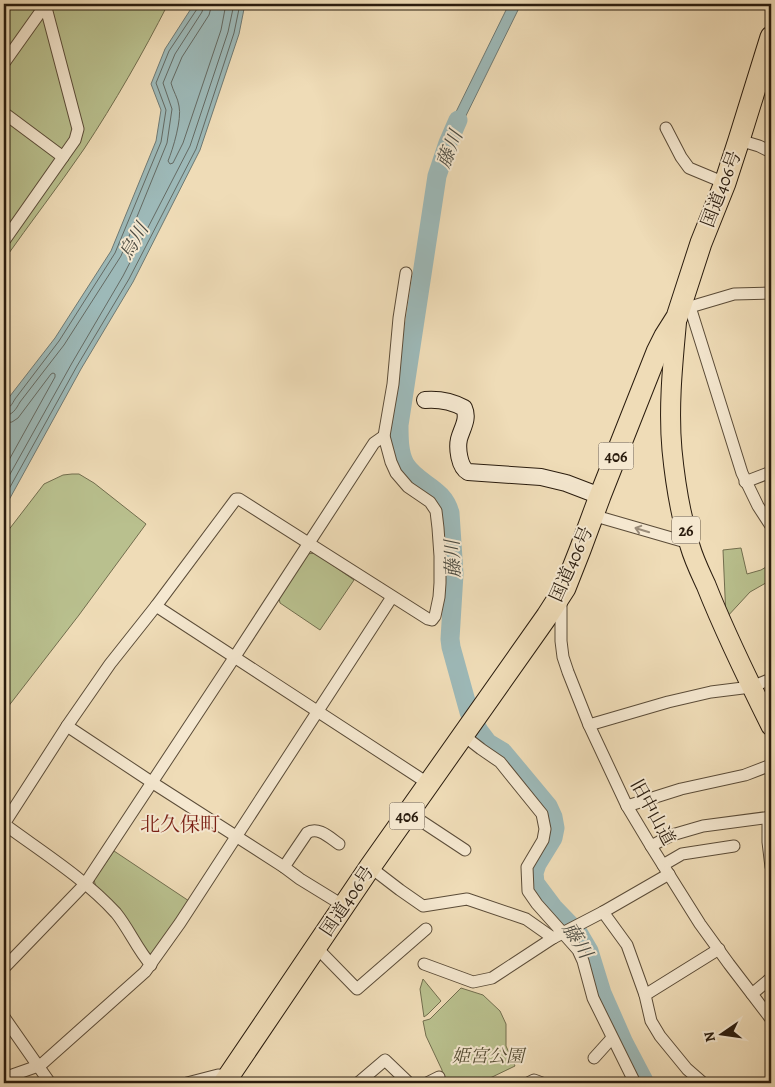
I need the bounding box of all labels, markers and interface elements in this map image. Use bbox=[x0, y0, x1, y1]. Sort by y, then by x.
water label: 藤川 bbox=[431, 125, 470, 172]
street label: 国道406号 bbox=[695, 147, 747, 231]
water label: 烏川 bbox=[113, 217, 156, 265]
road number: 406 bbox=[598, 442, 634, 470]
road number: 26 bbox=[672, 516, 700, 544]
street label: 国道406号 bbox=[544, 523, 598, 605]
one-way arrow bbox=[635, 525, 651, 534]
water label: 藤川 bbox=[439, 538, 467, 578]
street label: 旧中山道 bbox=[625, 775, 681, 849]
road number: 406 bbox=[390, 802, 424, 829]
district label: 北久保町 bbox=[140, 811, 220, 838]
street label: 国道406号 bbox=[315, 861, 379, 941]
water label: 藤川 bbox=[556, 918, 599, 965]
north arrow bbox=[698, 1010, 748, 1060]
text: N bbox=[699, 1030, 720, 1044]
park label: 姫宮公園 bbox=[452, 1044, 527, 1068]

